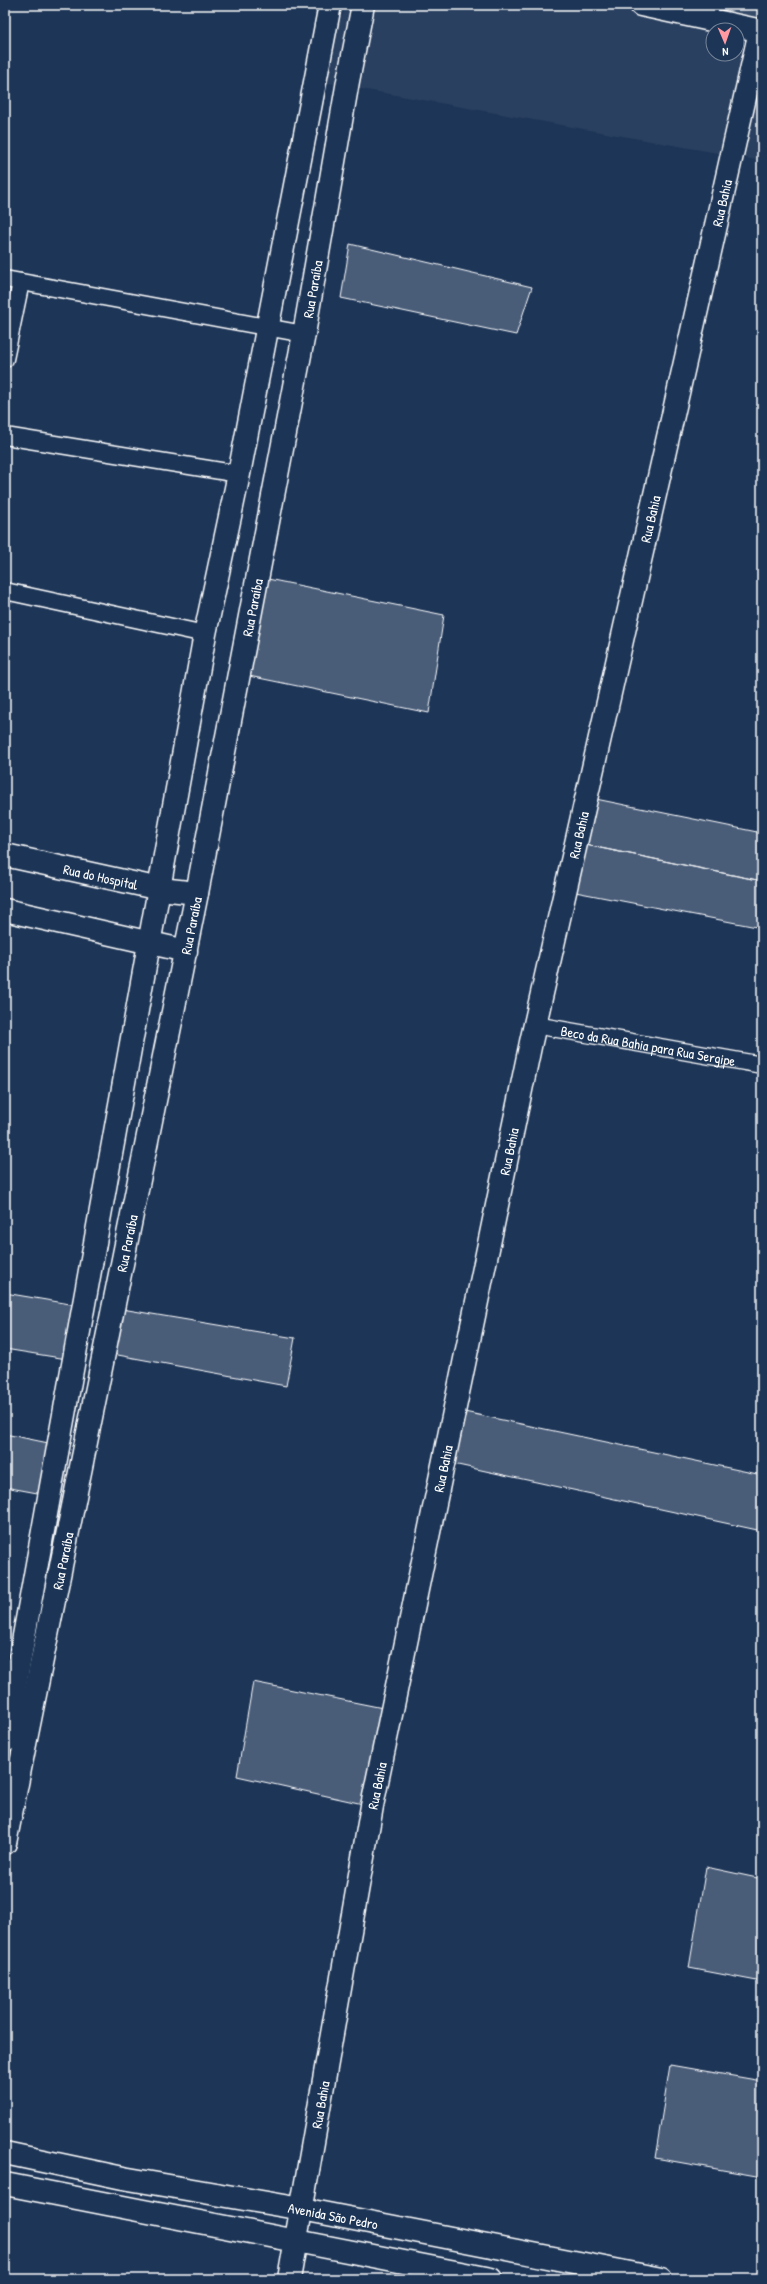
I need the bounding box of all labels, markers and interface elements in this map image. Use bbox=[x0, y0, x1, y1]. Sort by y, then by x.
north arrow bbox=[705, 22, 745, 62]
text: N bbox=[722, 45, 729, 59]
street label: Rua Bahia bbox=[707, 177, 736, 228]
street label: Rua Paraíba bbox=[297, 258, 326, 319]
street label: Rua Bahia bbox=[635, 493, 664, 544]
street label: Rua Paraíba bbox=[237, 577, 267, 638]
street label: Rua Bahia bbox=[563, 809, 593, 860]
street label: Rua do Hospital bbox=[62, 859, 140, 893]
street label: Rua Paraíba bbox=[175, 895, 206, 956]
street label: Beco da Rua Bahia para Rua Sergipe bbox=[559, 1020, 737, 1070]
street label: Rua Bahia bbox=[494, 1125, 523, 1177]
street label: Rua Paraíba bbox=[111, 1212, 141, 1274]
street label: Rua Bahia bbox=[428, 1443, 457, 1494]
street label: Rua Paraíba bbox=[47, 1530, 77, 1591]
street label: Rua Bahia bbox=[362, 1760, 391, 1811]
street label: Rua Bahia bbox=[306, 2079, 333, 2130]
street label: Avenida São Pedro bbox=[287, 2197, 380, 2233]

